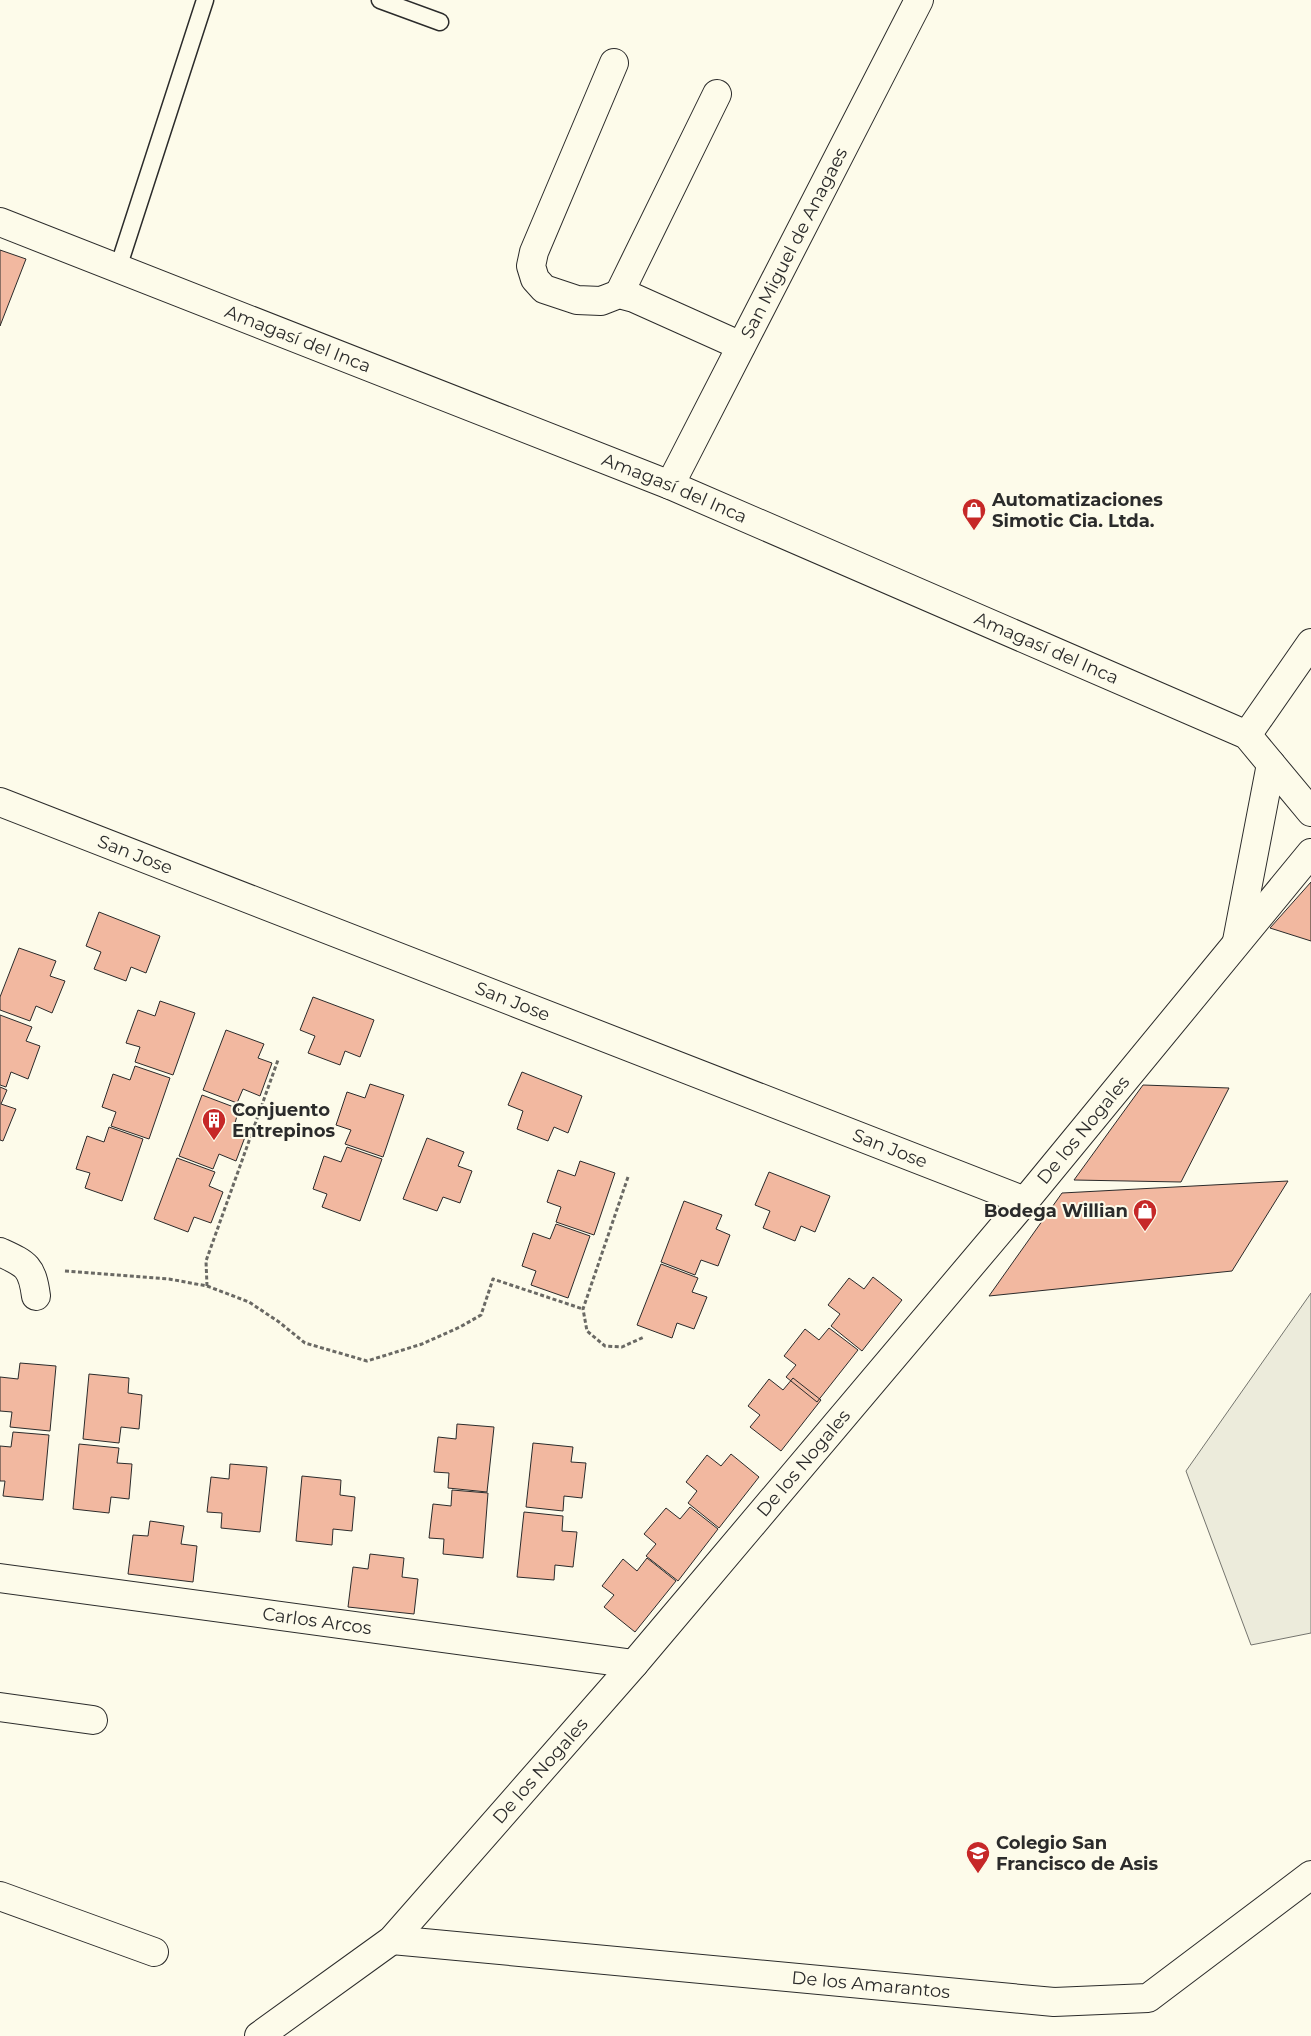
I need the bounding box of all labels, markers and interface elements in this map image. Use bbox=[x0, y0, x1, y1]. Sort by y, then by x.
street label: San Miguel de Anagaes bbox=[736, 144, 852, 342]
street label: Amagasí del Inca bbox=[222, 300, 374, 377]
street label: Amagasí del Inca bbox=[599, 448, 750, 528]
place label: Automatizaciones Simotic Cia. Ltda. bbox=[991, 489, 1163, 532]
shop icon: Automatizaciones Simotic Cia. Ltda. bbox=[961, 497, 987, 531]
street label: Amagasí del Inca bbox=[971, 607, 1122, 689]
street label: San Jose bbox=[95, 830, 176, 879]
street label: San Jose bbox=[472, 977, 553, 1026]
street label: De los Nogales bbox=[1032, 1071, 1134, 1189]
place label: Conjuento Entrepinos bbox=[232, 1099, 335, 1142]
building icon: Conjuento Entrepinos bbox=[201, 1107, 227, 1141]
street label: San Jose bbox=[849, 1124, 931, 1173]
shop icon: Bodega Willian bbox=[1132, 1198, 1158, 1232]
place label: Bodega Willian bbox=[984, 1200, 1128, 1222]
street label: De los Nogales bbox=[752, 1405, 855, 1521]
street label: Carlos Arcos bbox=[261, 1603, 373, 1639]
street label: De los Nogales bbox=[488, 1713, 593, 1828]
place label: Colegio San Francisco de Asis bbox=[996, 1832, 1159, 1875]
school or university icon: Colegio San Francisco de Asis bbox=[965, 1840, 991, 1874]
street label: De los Amarantos bbox=[791, 1966, 951, 2003]

